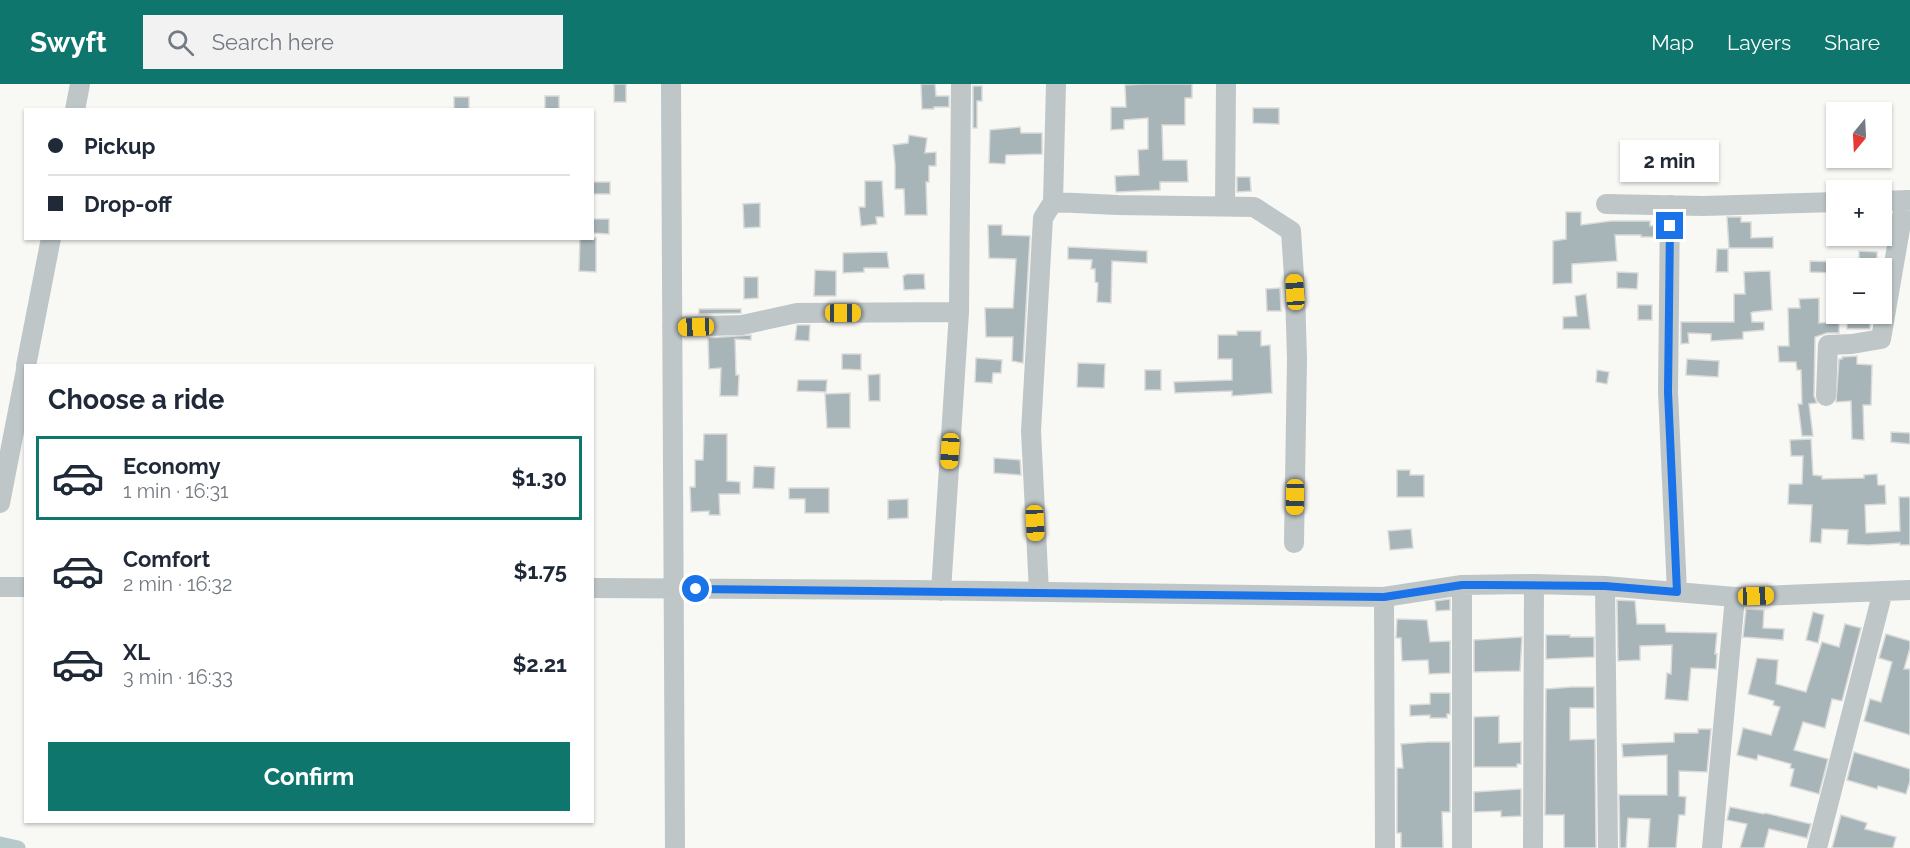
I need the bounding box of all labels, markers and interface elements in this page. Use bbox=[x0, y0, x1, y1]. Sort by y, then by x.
search box bbox=[143, 15, 563, 69]
text: Swyft bbox=[30, 26, 107, 59]
icon: search bbox=[164, 26, 197, 59]
text: Search here bbox=[212, 29, 334, 55]
text: Map bbox=[1651, 30, 1694, 55]
text: Layers bbox=[1727, 30, 1791, 55]
text: Share bbox=[1824, 30, 1880, 55]
north arrow bbox=[1826, 102, 1892, 168]
map controls bbox=[1826, 102, 1892, 324]
text: Pickup bbox=[84, 133, 156, 159]
callout: 2 min bbox=[1620, 139, 1720, 181]
text: 2 min bbox=[1644, 149, 1695, 173]
button: + bbox=[1826, 180, 1892, 246]
text: Drop-off bbox=[84, 191, 172, 217]
route end bbox=[1656, 212, 1683, 239]
button: − bbox=[1826, 258, 1892, 324]
car bbox=[1285, 273, 1305, 311]
car bbox=[825, 304, 861, 322]
car bbox=[678, 317, 714, 337]
text: Choose a ride bbox=[48, 384, 224, 415]
car bbox=[940, 432, 960, 470]
icon: car bbox=[51, 451, 105, 505]
text: Economy bbox=[123, 453, 221, 479]
text: $1.30 bbox=[511, 465, 567, 491]
text: 1 min · 16:31 bbox=[123, 479, 229, 503]
car bbox=[1286, 479, 1304, 515]
car bbox=[1025, 505, 1045, 541]
icon: car bbox=[51, 544, 105, 598]
text: Comfort bbox=[123, 546, 210, 572]
text: $1.75 bbox=[513, 558, 567, 584]
text: 2 min · 16:32 bbox=[123, 572, 232, 596]
route start bbox=[682, 575, 709, 602]
car bbox=[1738, 586, 1774, 606]
icon: car bbox=[51, 637, 105, 691]
text: XL bbox=[123, 639, 150, 665]
text: $2.21 bbox=[512, 651, 567, 677]
text: 3 min · 16:33 bbox=[123, 665, 233, 689]
button: Confirm bbox=[48, 742, 570, 811]

